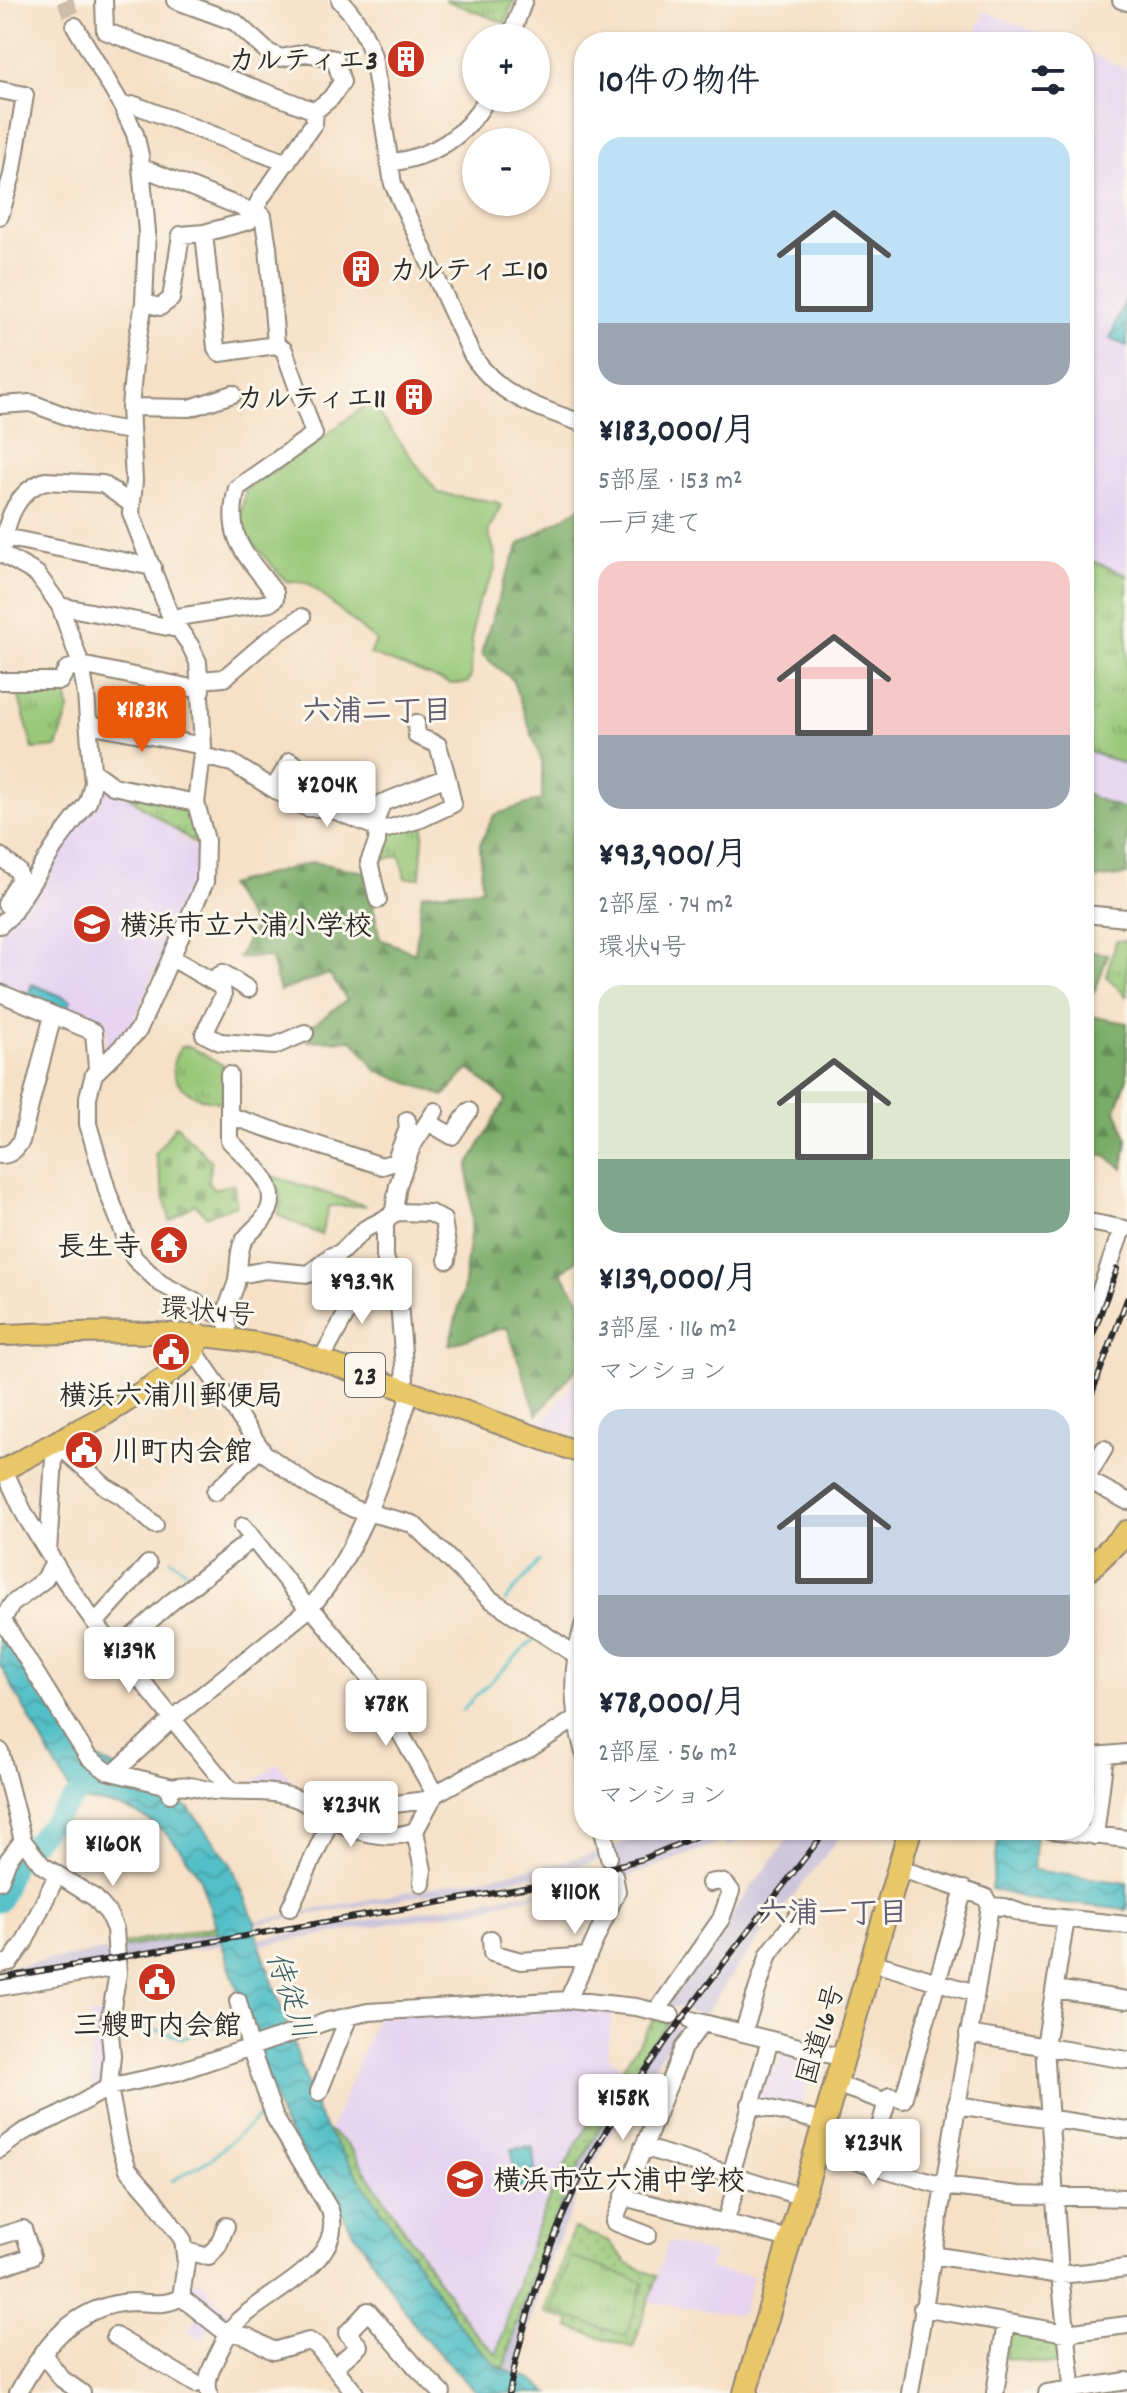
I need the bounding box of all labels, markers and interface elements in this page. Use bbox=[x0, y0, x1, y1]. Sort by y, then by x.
map controls bbox=[462, 24, 550, 216]
button: + bbox=[462, 24, 550, 112]
building icon: カルティエ3 bbox=[385, 38, 427, 80]
place label: カルティエ3 bbox=[228, 44, 378, 84]
icon: filters bbox=[1026, 58, 1070, 102]
text: 10件の物件 bbox=[598, 60, 760, 109]
button: − bbox=[462, 128, 550, 216]
icon: home bbox=[762, 189, 906, 333]
building icon: カルティエ10 bbox=[340, 248, 382, 290]
place label: カルティエ10 bbox=[389, 254, 548, 294]
building icon: カルティエ11 bbox=[393, 376, 435, 418]
place label: カルティエ11 bbox=[236, 382, 386, 422]
text: ¥183,000/月 bbox=[598, 409, 756, 458]
text: 5部屋 · 153 m² bbox=[598, 464, 742, 501]
text: 一戸建て bbox=[598, 507, 702, 544]
icon: home bbox=[762, 613, 906, 757]
pin: ¥183K bbox=[86, 686, 198, 754]
text: ¥183K bbox=[116, 693, 168, 730]
district label: 六浦二丁目 bbox=[302, 693, 452, 736]
pin: ¥204K bbox=[271, 761, 383, 829]
text: ¥204K bbox=[297, 768, 357, 805]
text: ¥93,900/月 bbox=[598, 833, 748, 882]
text: 2部屋 · 74 m² bbox=[598, 888, 733, 925]
school or university icon: 横浜市立六浦小学校 bbox=[71, 903, 113, 945]
place label: 横浜市立六浦小学校 bbox=[120, 909, 372, 949]
text: 環状4号 bbox=[598, 931, 687, 968]
icon: home bbox=[762, 1037, 906, 1181]
temple icon: 長生寺 bbox=[148, 1224, 190, 1266]
place label: 長生寺 bbox=[57, 1230, 141, 1270]
text: ¥139,000/月 bbox=[598, 1257, 758, 1306]
pin: ¥93.9K bbox=[297, 1258, 427, 1326]
text: ¥93.9K bbox=[330, 1265, 394, 1302]
street label: 環状4号 bbox=[158, 1291, 257, 1339]
text: 3部屋 · 116 m² bbox=[598, 1312, 737, 1349]
public building icon: 横浜六浦川郵便局 bbox=[150, 1331, 192, 1373]
road number: 23 bbox=[345, 1353, 385, 1397]
text: マンション bbox=[598, 1355, 727, 1392]
place label: 横浜六浦川郵便局 bbox=[59, 1379, 283, 1419]
public building icon: 川町内会館 bbox=[63, 1429, 105, 1471]
place label: 川町内会館 bbox=[112, 1435, 252, 1475]
icon: home bbox=[762, 1461, 906, 1605]
pin: ¥139K bbox=[73, 1627, 185, 1695]
text: ¥139K bbox=[102, 1634, 156, 1671]
pin: ¥78K bbox=[339, 1680, 433, 1748]
text: ¥78,000/月 bbox=[598, 1681, 747, 1730]
text: ¥78K bbox=[364, 1687, 408, 1724]
text: 2部屋 · 56 m² bbox=[598, 1736, 737, 1773]
text: マンション bbox=[598, 1779, 727, 1816]
pin: ¥234K bbox=[295, 1781, 407, 1849]
text: ¥234K bbox=[322, 1788, 380, 1825]
pin: ¥160K bbox=[57, 1820, 169, 1888]
text: ¥160K bbox=[84, 1827, 142, 1864]
pin: ¥110K bbox=[519, 1868, 631, 1936]
text: ¥110K bbox=[550, 1875, 600, 1912]
district label: 六浦一丁目 bbox=[758, 1895, 908, 1938]
water label: 侍従川 bbox=[252, 1947, 322, 2046]
public building icon: 三艘町内会館 bbox=[136, 1961, 178, 2003]
street label: 国道16号 bbox=[789, 1980, 858, 2091]
place label: 三艘町内会館 bbox=[73, 2009, 241, 2049]
pin: ¥158K bbox=[567, 2074, 679, 2142]
text: ¥158K bbox=[597, 2081, 649, 2118]
pin: ¥234K bbox=[817, 2119, 929, 2187]
text: ¥234K bbox=[844, 2126, 902, 2163]
school or university icon: 横浜市立六浦中学校 bbox=[444, 2158, 486, 2200]
place label: 横浜市立六浦中学校 bbox=[493, 2164, 745, 2204]

